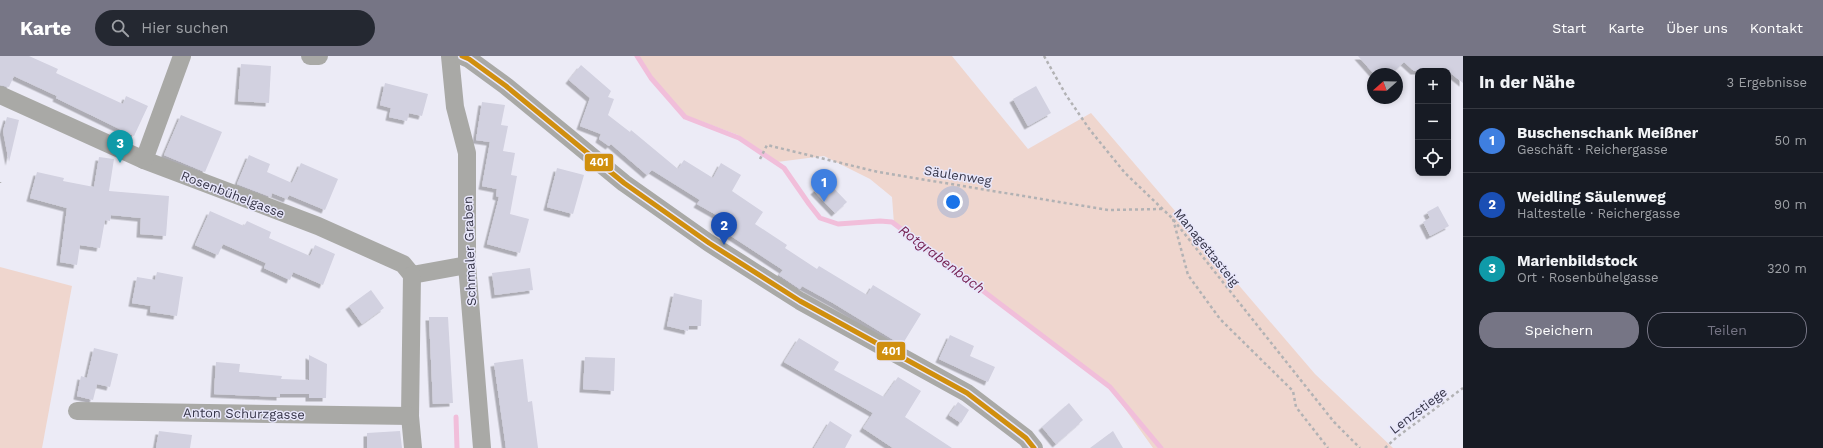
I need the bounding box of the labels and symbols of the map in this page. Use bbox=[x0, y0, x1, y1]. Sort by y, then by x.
north arrow bbox=[1367, 68, 1403, 104]
pin: 3 bbox=[107, 130, 133, 163]
line badge: 401 bbox=[584, 153, 614, 172]
text: 401 bbox=[590, 156, 608, 169]
street label: Säulenweg bbox=[923, 163, 993, 188]
street label: Rosenbühelgasse bbox=[179, 168, 287, 221]
pin: 1 bbox=[811, 169, 837, 202]
your location bbox=[943, 192, 963, 212]
street label: Schmaler Graben bbox=[460, 196, 479, 306]
street label: Managettasteig bbox=[1171, 205, 1243, 289]
pin: 2 bbox=[711, 212, 737, 245]
water label: Rotgrabenbach bbox=[896, 222, 988, 296]
line badge: 401 bbox=[876, 341, 906, 361]
text: 401 bbox=[882, 345, 900, 358]
street label: Lenzstiege bbox=[1387, 384, 1450, 437]
street label: Anton Schurzgasse bbox=[183, 405, 305, 422]

